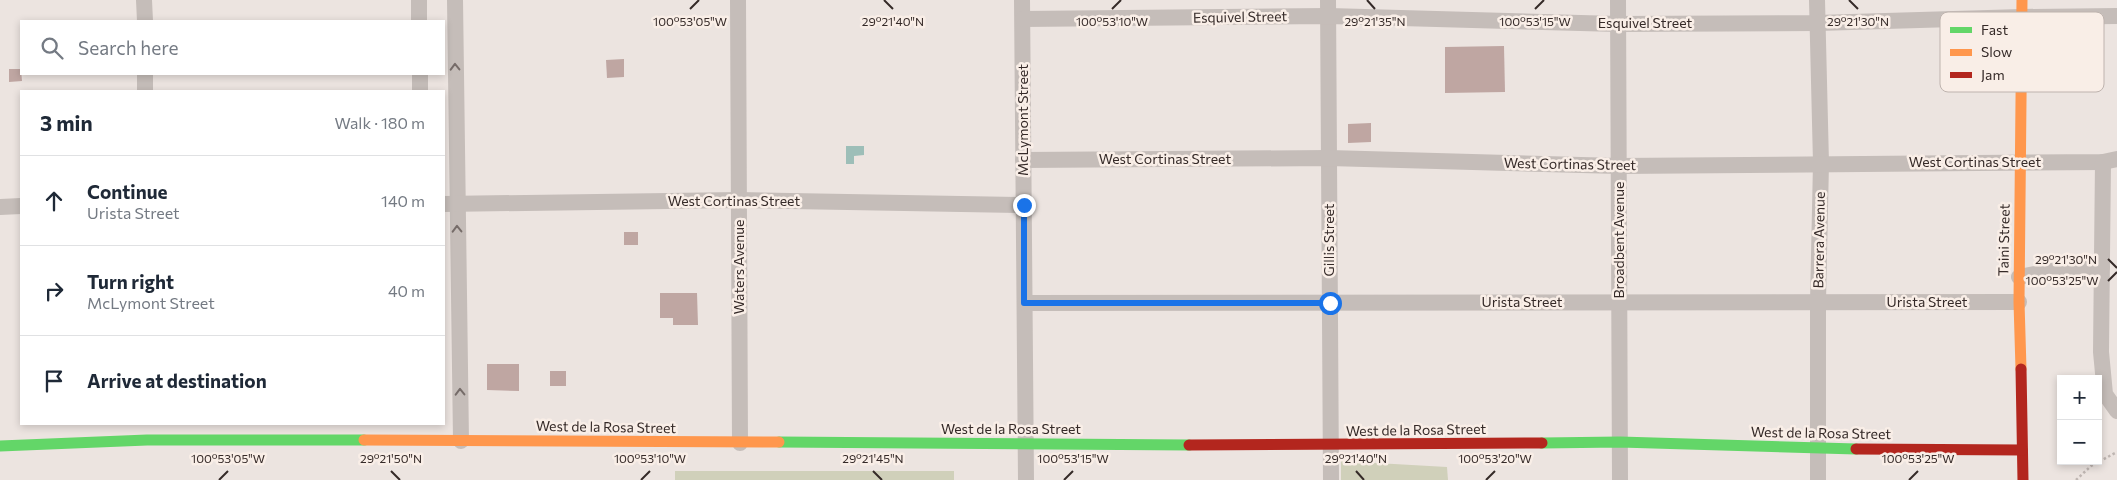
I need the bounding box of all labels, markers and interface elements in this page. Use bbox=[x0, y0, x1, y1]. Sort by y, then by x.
street label: Esquivel Street bbox=[1193, 7, 1288, 26]
legend bbox=[1940, 12, 2104, 92]
text: 100°53'05"W bbox=[653, 14, 727, 28]
text: 29°21'40"N bbox=[862, 14, 924, 28]
text: 100°53'10"W bbox=[1076, 14, 1148, 28]
text: 29°21'35"N bbox=[1345, 14, 1405, 28]
text: 100°53'15"W bbox=[1499, 14, 1571, 28]
street label: Esquivel Street bbox=[1598, 14, 1692, 31]
text: 29°21'30"N bbox=[1827, 14, 1889, 28]
search box bbox=[20, 20, 445, 75]
text: Fast bbox=[1981, 21, 2008, 38]
icon: search bbox=[38, 34, 66, 62]
text: Search here bbox=[78, 36, 178, 59]
text: Slow bbox=[1981, 43, 2012, 60]
one-way arrow bbox=[450, 63, 461, 71]
street label: McLymont Street bbox=[1014, 64, 1031, 176]
text: Jam bbox=[1981, 66, 2005, 83]
text: 3 min bbox=[40, 110, 93, 135]
text: Walk · 180 m bbox=[335, 113, 425, 132]
street label: West Cortinas Street bbox=[1099, 150, 1231, 167]
street label: West Cortinas Street bbox=[1909, 153, 2041, 170]
street label: West Cortinas Street bbox=[1504, 154, 1637, 173]
text: Continue bbox=[87, 180, 167, 203]
street label: Broadbent Avenue bbox=[1610, 182, 1627, 298]
icon: ahead bbox=[40, 187, 68, 215]
text: 140 m bbox=[381, 191, 425, 210]
street label: Barrera Avenue bbox=[1809, 191, 1828, 289]
street label: West Cortinas Street bbox=[668, 192, 800, 209]
route end bbox=[1013, 194, 1036, 217]
text: Urista Street bbox=[87, 203, 180, 222]
street label: Gillis Street bbox=[1320, 203, 1337, 277]
street label: Taini Street bbox=[1994, 203, 2013, 276]
street label: Waters Avenue bbox=[730, 220, 747, 314]
one-way arrow bbox=[452, 225, 462, 233]
text: 29°21'30"N bbox=[2035, 252, 2097, 266]
text: Turn right bbox=[87, 270, 174, 293]
text: 100°53'25"W bbox=[2026, 273, 2098, 287]
icon: right bbox=[40, 277, 68, 305]
text: 40 m bbox=[388, 281, 425, 300]
route start bbox=[1319, 292, 1342, 315]
text: McLymont Street bbox=[87, 293, 215, 312]
street label: Urista Street bbox=[1481, 293, 1563, 310]
street label: Urista Street bbox=[1886, 293, 1968, 310]
icon: arrive bbox=[40, 367, 68, 395]
text: Arrive at destination bbox=[87, 369, 267, 392]
map controls bbox=[2057, 375, 2102, 465]
button: + bbox=[2057, 375, 2102, 420]
one-way arrow bbox=[455, 388, 465, 396]
street label: West de la Rosa Street bbox=[536, 417, 677, 436]
street label: West de la Rosa Street bbox=[941, 420, 1081, 437]
street label: West de la Rosa Street bbox=[1346, 420, 1487, 439]
button: − bbox=[2057, 420, 2102, 465]
street label: West de la Rosa Street bbox=[1751, 423, 1892, 442]
text: 100°53'05"W bbox=[191, 451, 265, 465]
text: 29°21'50"N bbox=[360, 451, 422, 465]
text: 100°53'10"W bbox=[614, 451, 686, 465]
text: 29°21'45"N bbox=[842, 451, 904, 465]
text: 100°53'15"W bbox=[1037, 451, 1109, 465]
text: 29°21'40"N bbox=[1325, 451, 1387, 465]
text: 100°53'20"W bbox=[1458, 451, 1532, 465]
text: 100°53'25"W bbox=[1882, 451, 1954, 465]

